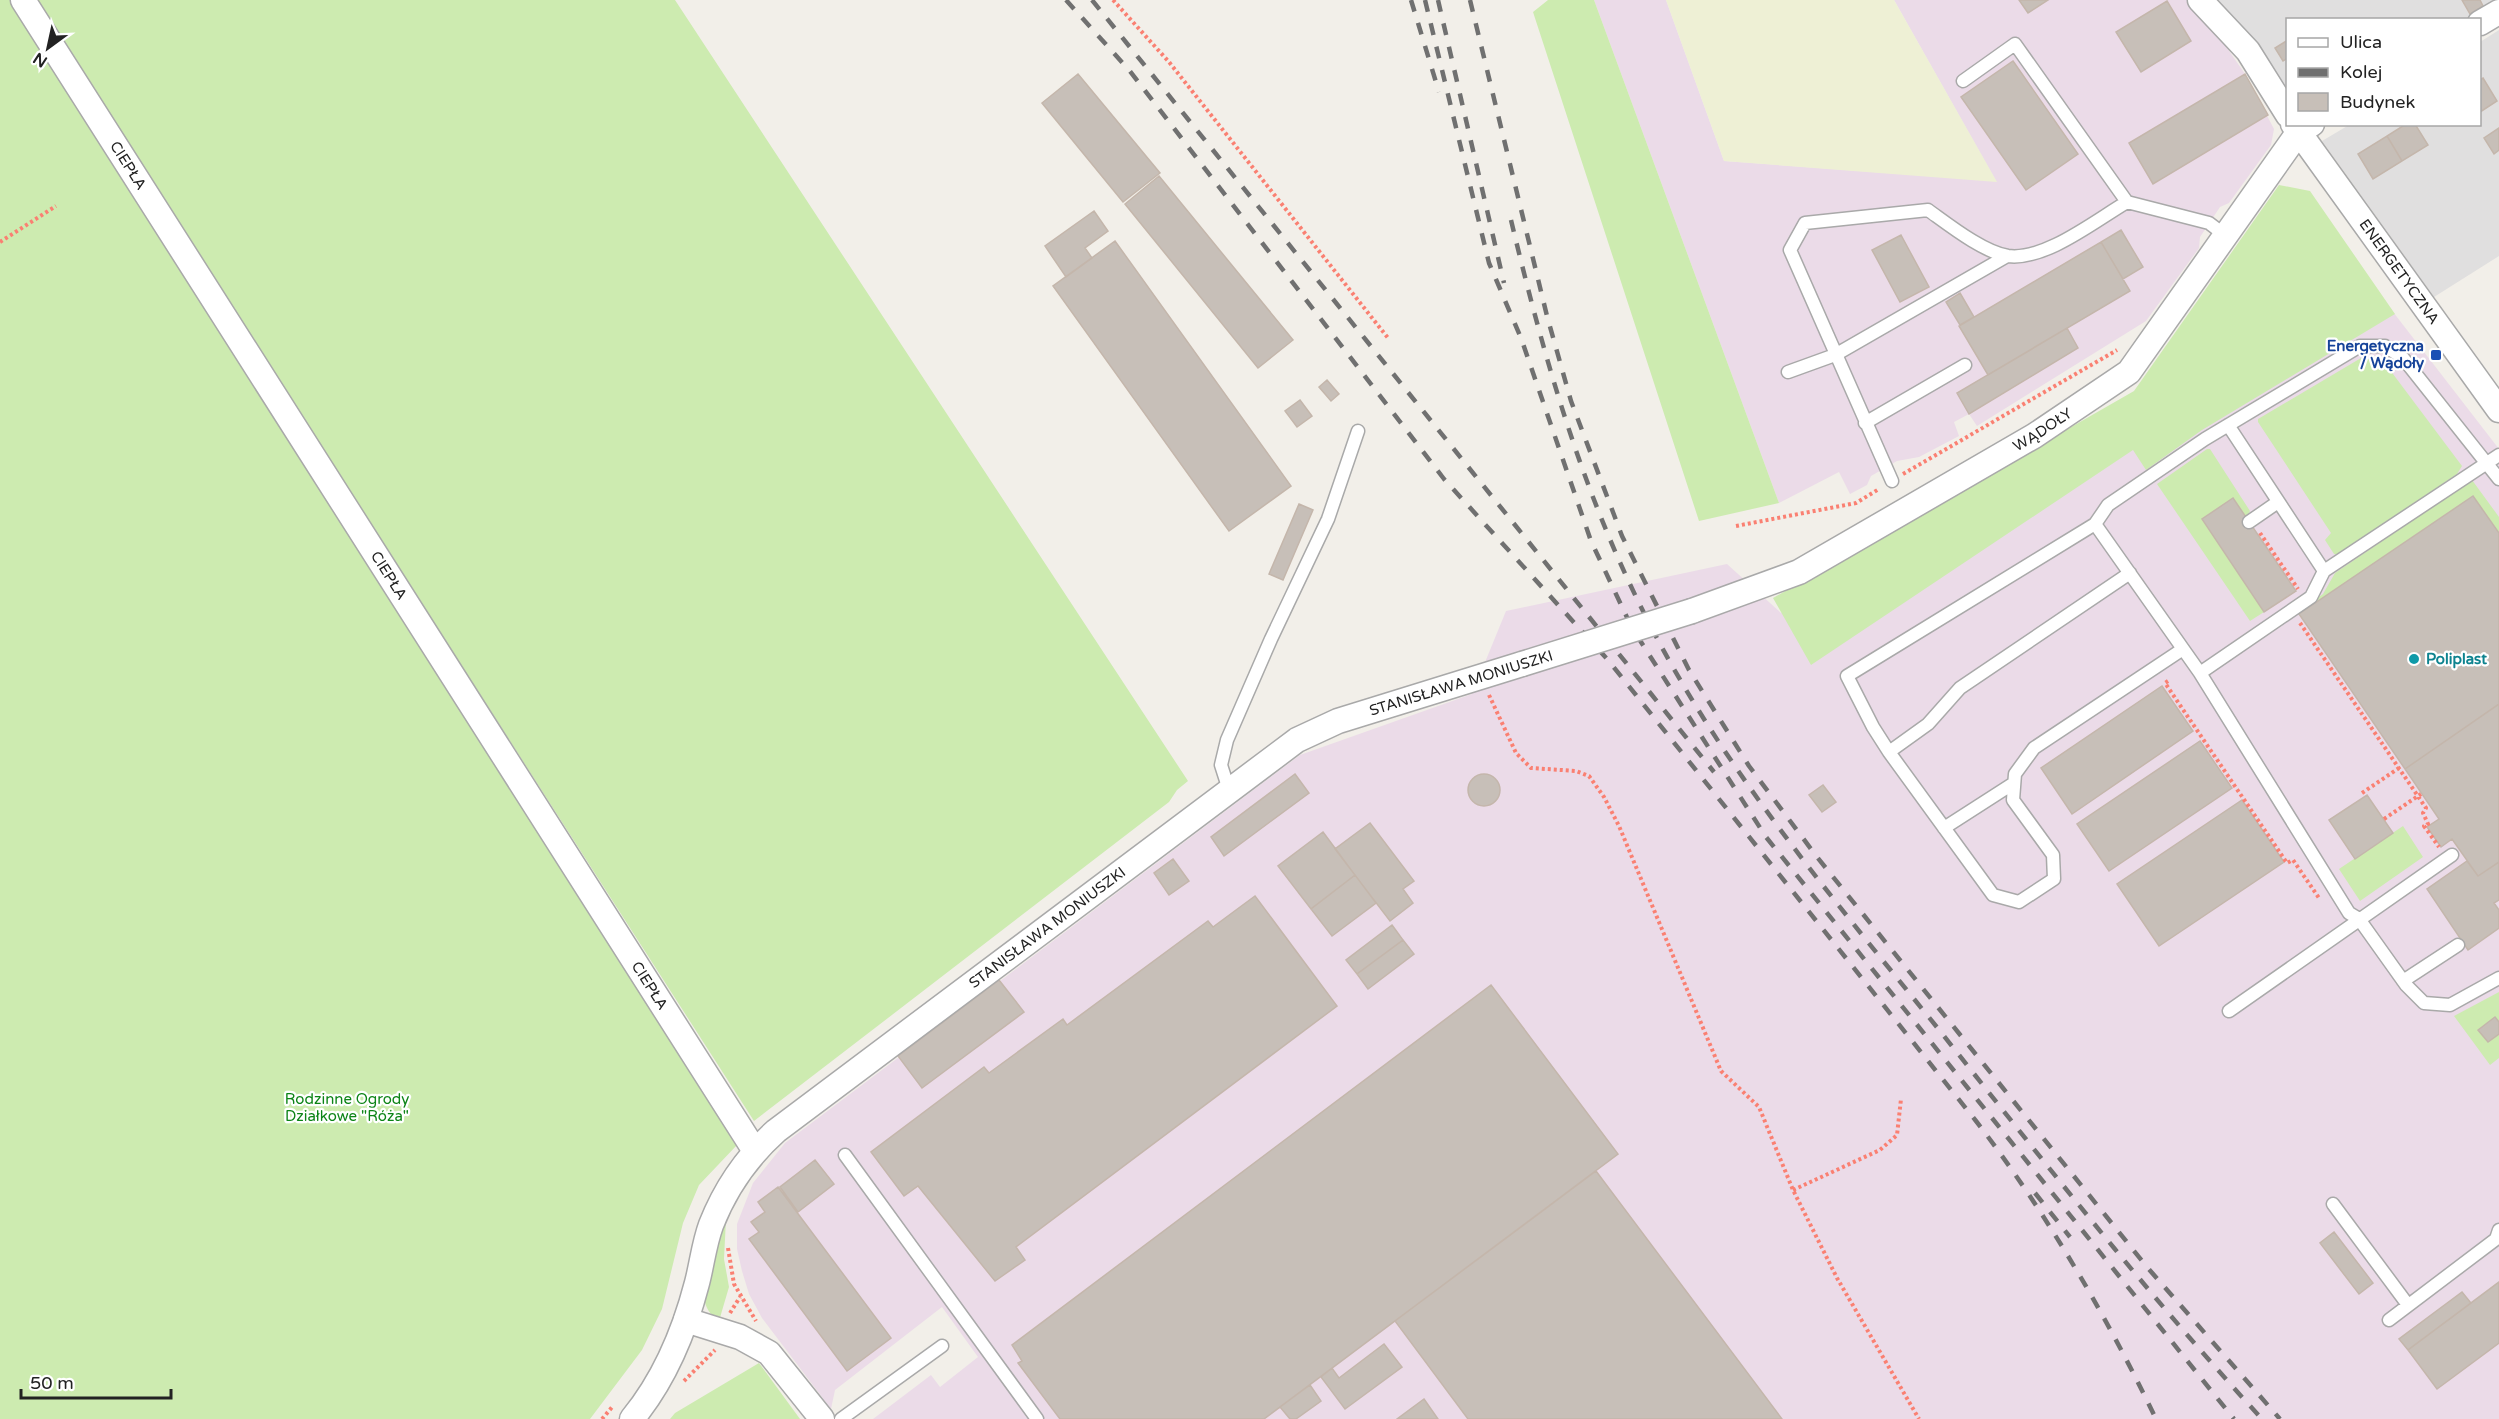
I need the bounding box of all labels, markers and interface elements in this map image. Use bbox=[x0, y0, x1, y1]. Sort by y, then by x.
north arrow bbox=[18, 18, 78, 78]
legend bbox=[2286, 18, 2481, 126]
text: Ulica bbox=[2340, 31, 2382, 53]
text: N bbox=[30, 48, 51, 72]
text: Kolej bbox=[2340, 61, 2382, 83]
text: Budynek bbox=[2340, 91, 2415, 113]
street label: CIEPŁA bbox=[106, 138, 150, 193]
street label: ENERGETYCZNA bbox=[2356, 216, 2443, 328]
place label: Energetyczna / Wądoły bbox=[2327, 337, 2424, 373]
marker: Energetyczna / Wądoły bbox=[2429, 348, 2443, 362]
street label: WĄDOŁY bbox=[2010, 404, 2076, 455]
street label: CIEPŁA bbox=[367, 548, 411, 603]
street label: STANISŁAWA MONIUSZKI bbox=[1367, 646, 1555, 720]
place label: Poliplast bbox=[2426, 650, 2487, 669]
marker: Poliplast bbox=[2407, 652, 2421, 666]
street label: STANISŁAWA MONIUSZKI bbox=[965, 863, 1129, 992]
street label: CIEPŁA bbox=[628, 958, 672, 1013]
park label: Rodzinne Ogrody Działkowe "Róża" bbox=[285, 1090, 409, 1125]
scale bar bbox=[21, 1362, 171, 1400]
text: 50 m bbox=[30, 1372, 74, 1394]

